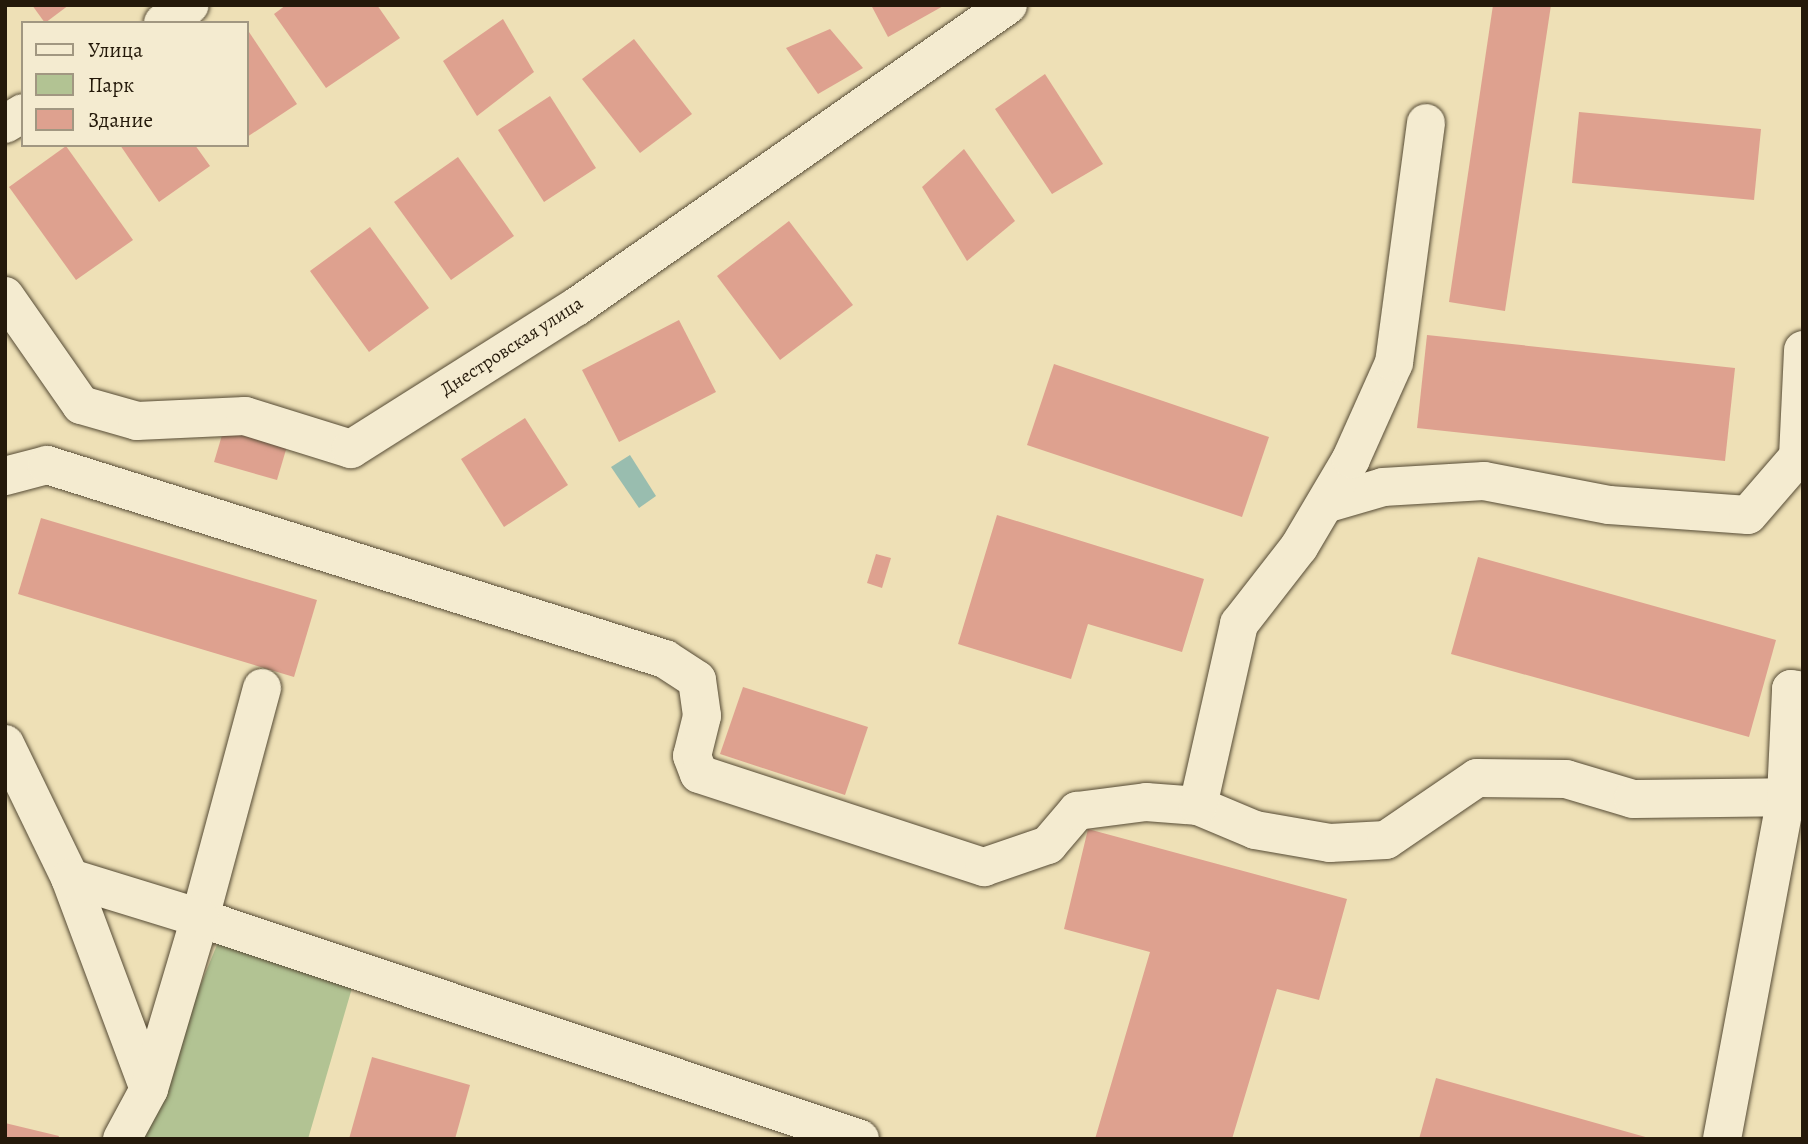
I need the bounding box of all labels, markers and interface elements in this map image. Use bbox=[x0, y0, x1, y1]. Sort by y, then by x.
legend bbox=[21, 21, 248, 147]
text: Улица bbox=[88, 36, 143, 64]
text: Парк bbox=[88, 71, 134, 99]
text: Здание bbox=[88, 106, 153, 134]
street label: Днестровская улица bbox=[437, 292, 587, 402]

